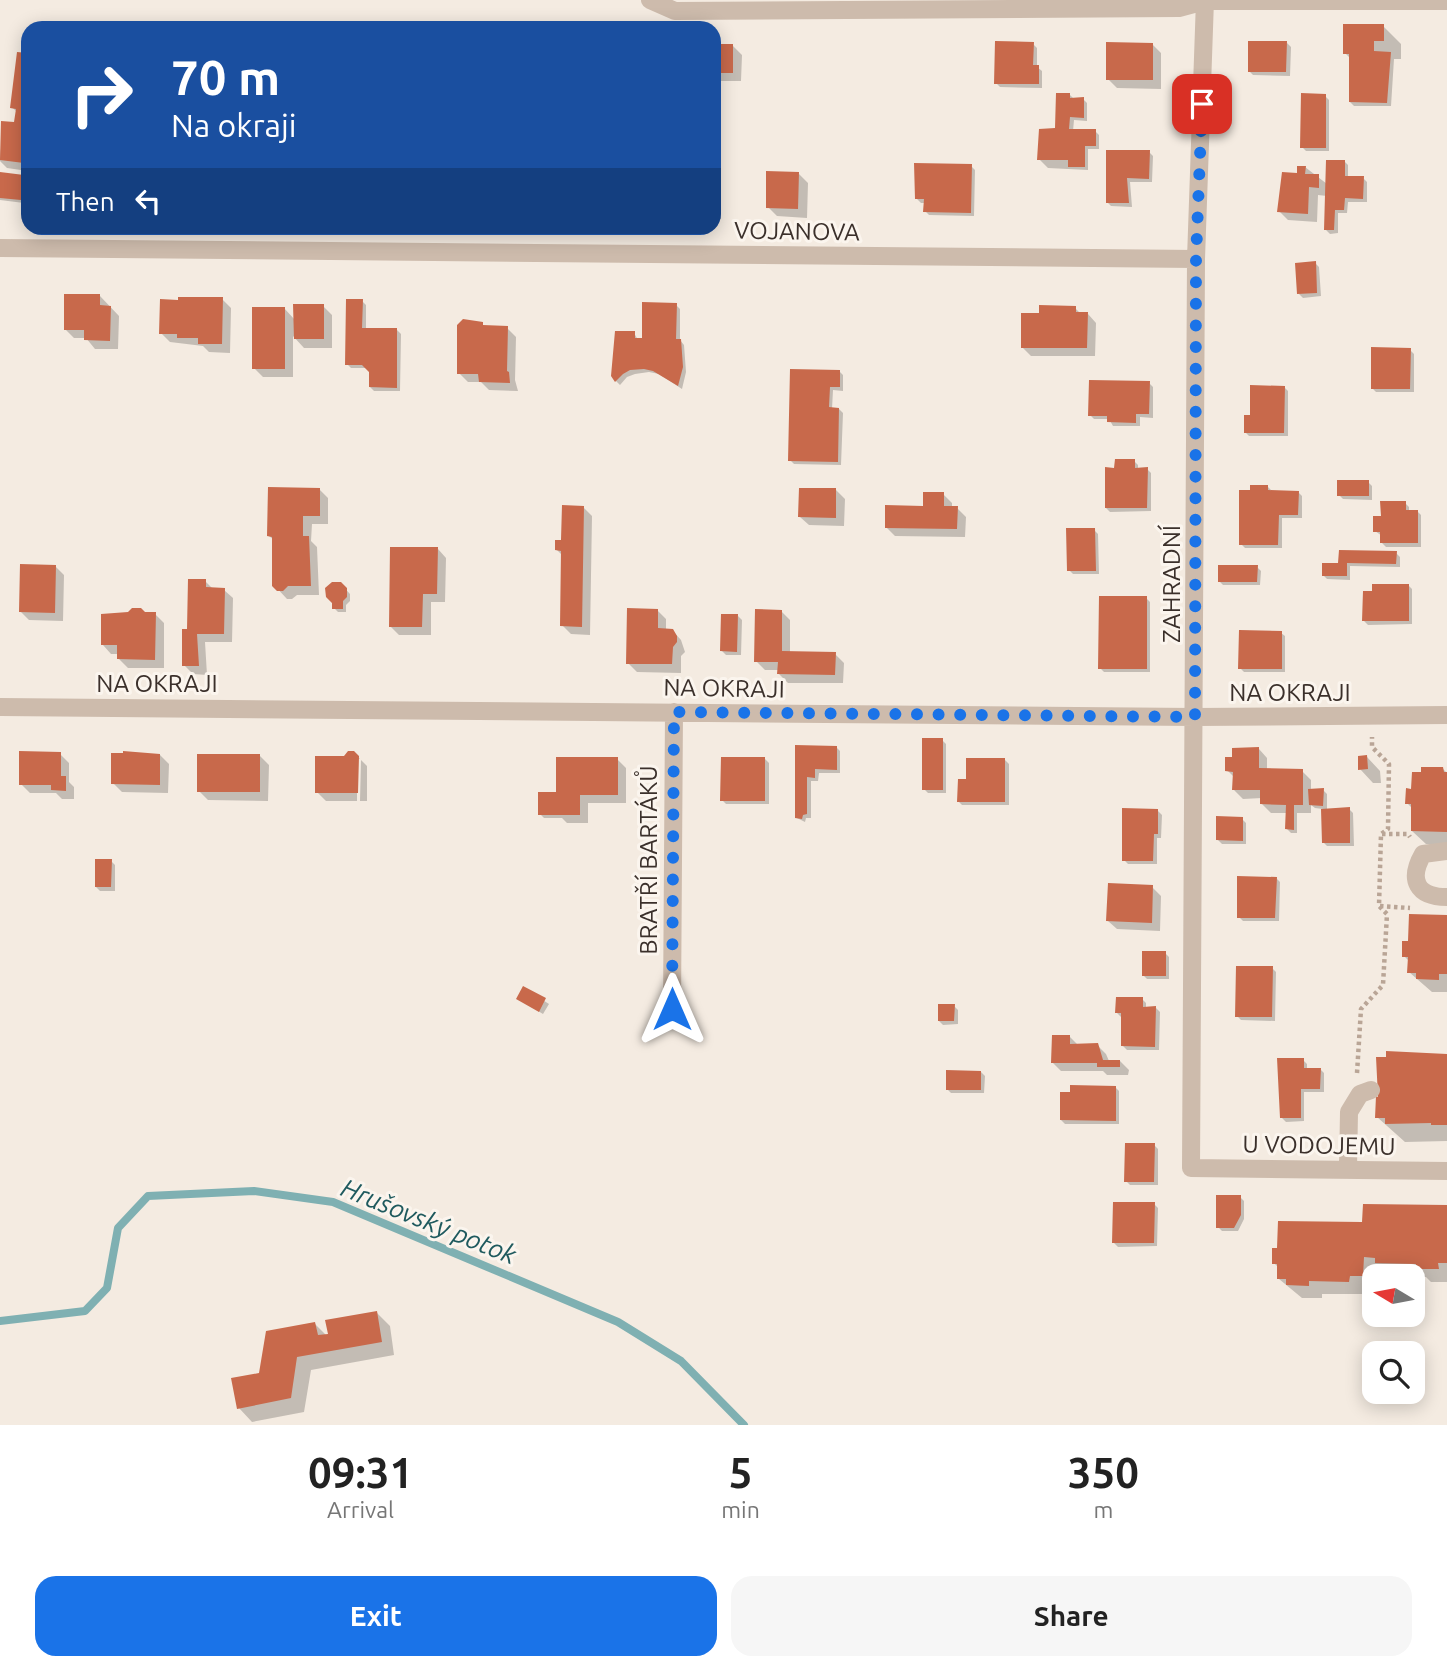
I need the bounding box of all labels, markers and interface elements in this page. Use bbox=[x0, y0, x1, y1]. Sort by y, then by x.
icon: right bbox=[56, 49, 147, 140]
text: 70 m bbox=[171, 49, 280, 104]
pin bbox=[1172, 74, 1232, 134]
icon: arrive bbox=[1183, 85, 1221, 123]
text: Na okraji bbox=[171, 107, 297, 143]
icon: left bbox=[129, 182, 167, 220]
text: Then bbox=[56, 187, 115, 216]
street label: VOJANOVA bbox=[734, 216, 860, 246]
street label: ZAHRADNÍ bbox=[1157, 524, 1185, 643]
street label: NA OKRAJI bbox=[96, 670, 218, 697]
street label: NA OKRAJI bbox=[663, 673, 785, 703]
street label: NA OKRAJI bbox=[1229, 679, 1351, 706]
street label: BRATŘÍ BARTÁKŮ bbox=[634, 765, 662, 955]
position arrow bbox=[635, 972, 709, 1046]
street label: U VODOJEMU bbox=[1242, 1130, 1396, 1160]
water label: Hrušovský potok bbox=[337, 1173, 522, 1270]
north arrow bbox=[1362, 1264, 1424, 1326]
map controls bbox=[1362, 1264, 1425, 1404]
button: search bbox=[1362, 1341, 1425, 1404]
text: 09:31 bbox=[308, 1449, 413, 1496]
text: 5 bbox=[729, 1449, 752, 1496]
text: 350 bbox=[1068, 1449, 1139, 1496]
text: Arrival bbox=[327, 1497, 394, 1522]
text: min bbox=[721, 1497, 760, 1522]
text: m bbox=[1093, 1497, 1113, 1522]
button: Exit bbox=[35, 1576, 717, 1656]
button: Share bbox=[731, 1576, 1412, 1656]

